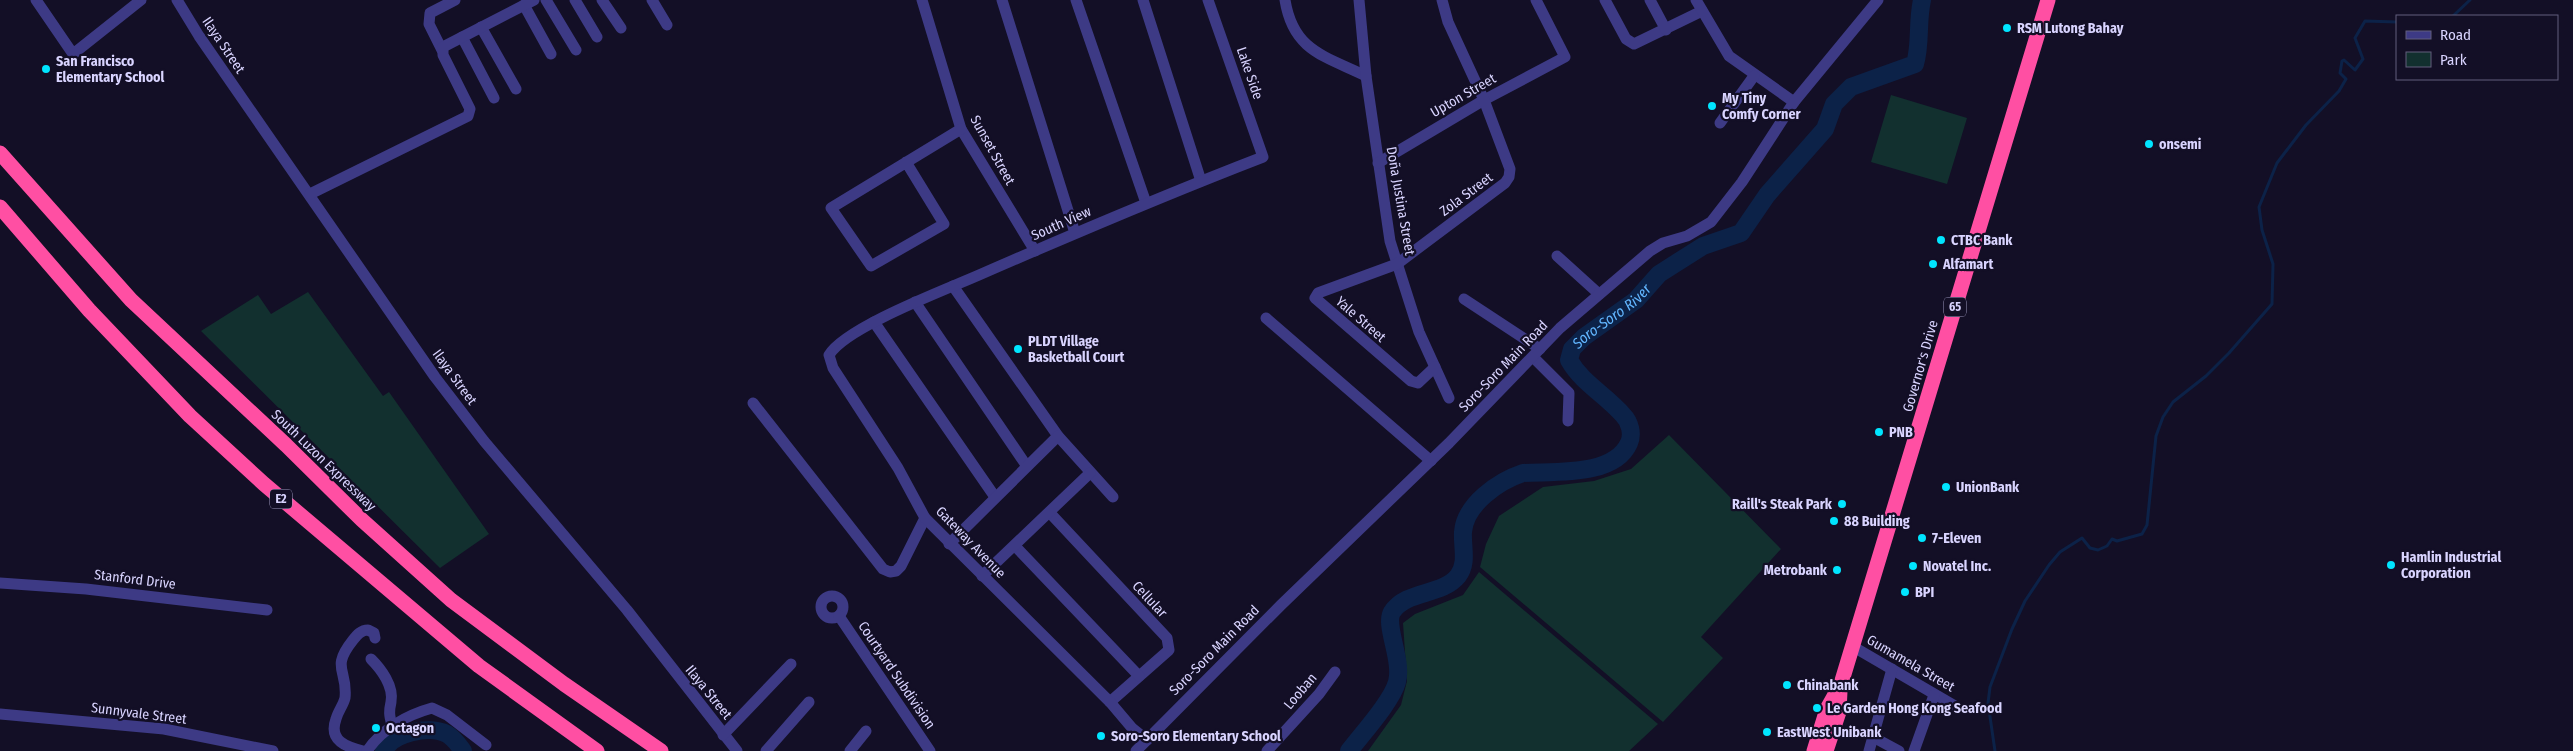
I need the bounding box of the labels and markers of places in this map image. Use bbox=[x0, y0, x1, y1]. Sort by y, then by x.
place label: RSM Lutong Bahay bbox=[2017, 20, 2124, 37]
marker: RSM Lutong Bahay bbox=[2001, 22, 2013, 34]
place label: San Francisco Elementary School bbox=[56, 53, 165, 86]
marker: San Francisco Elementary School bbox=[40, 63, 52, 75]
place label: My Tiny Comfy Corner bbox=[1722, 90, 1801, 123]
marker: My Tiny Comfy Corner bbox=[1706, 100, 1718, 112]
place label: onsemi bbox=[2159, 136, 2202, 153]
marker: onsemi bbox=[2143, 138, 2155, 150]
place label: CTBC Bank bbox=[1951, 232, 2013, 249]
marker: CTBC Bank bbox=[1935, 234, 1947, 246]
place label: Alfamart bbox=[1942, 256, 1994, 273]
marker: Alfamart bbox=[1927, 258, 1939, 270]
place label: PLDT Village Basketball Court bbox=[1028, 333, 1126, 366]
marker: PLDT Village Basketball Court bbox=[1012, 343, 1024, 355]
place label: PNB bbox=[1889, 424, 1913, 441]
marker: PNB bbox=[1873, 426, 1885, 438]
place label: UnionBank bbox=[1956, 479, 2020, 496]
marker: UnionBank bbox=[1940, 481, 1952, 493]
place label: Raill's Steak Park bbox=[1732, 496, 1833, 513]
marker: Raill's Steak Park bbox=[1836, 498, 1848, 510]
place label: 88 Building bbox=[1844, 513, 1910, 530]
marker: 88 Building bbox=[1828, 515, 1840, 527]
place label: 7-Eleven bbox=[1932, 530, 1981, 547]
marker: 7-Eleven bbox=[1916, 532, 1928, 544]
place label: Hamlin Industrial Corporation bbox=[2401, 549, 2501, 582]
place label: Novatel Inc. bbox=[1923, 558, 1991, 575]
marker: Hamlin Industrial Corporation bbox=[2385, 559, 2397, 571]
marker: Novatel Inc. bbox=[1907, 560, 1919, 572]
place label: Metrobank bbox=[1764, 562, 1828, 579]
marker: Metrobank bbox=[1831, 564, 1843, 576]
place label: BPI bbox=[1915, 584, 1934, 601]
marker: BPI bbox=[1899, 586, 1911, 598]
place label: Chinabank bbox=[1797, 677, 1859, 694]
marker: Chinabank bbox=[1781, 679, 1793, 691]
place label: Le Garden Hong Kong Seafood bbox=[1827, 700, 2002, 717]
marker: Le Garden Hong Kong Seafood bbox=[1811, 702, 1823, 714]
place label: Octagon bbox=[386, 720, 434, 737]
marker: Octagon bbox=[370, 722, 382, 734]
place label: EastWest Unibank bbox=[1777, 724, 1882, 741]
marker: EastWest Unibank bbox=[1761, 726, 1773, 738]
place label: Soro-Soro Elementary School bbox=[1111, 728, 1281, 745]
marker: Soro-Soro Elementary School bbox=[1095, 730, 1107, 742]

